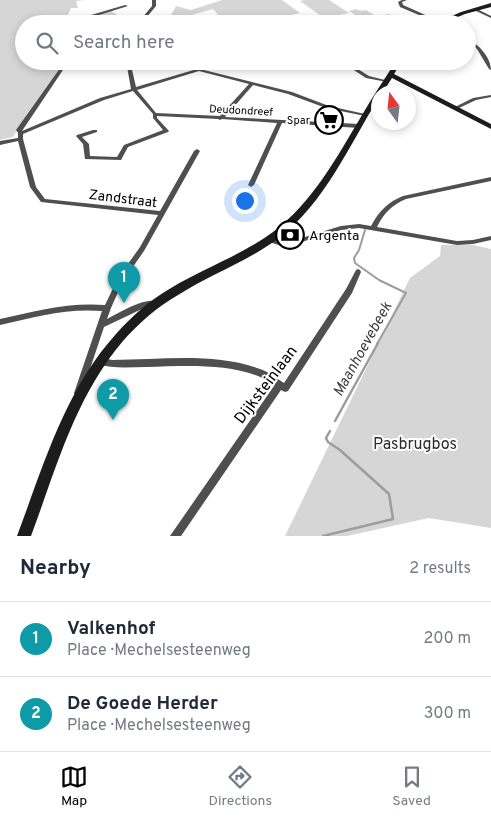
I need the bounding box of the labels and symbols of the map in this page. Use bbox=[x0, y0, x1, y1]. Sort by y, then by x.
north arrow bbox=[371, 85, 416, 130]
street label: Deudondreef bbox=[209, 102, 273, 120]
supermarket icon: Spar bbox=[314, 105, 344, 135]
place label: Spar bbox=[287, 114, 311, 128]
street label: Zandstraat bbox=[88, 187, 158, 212]
your location bbox=[232, 188, 258, 214]
bank icon: Argenta bbox=[275, 220, 305, 250]
place label: Argenta bbox=[309, 228, 359, 245]
pin: 1 bbox=[108, 262, 140, 303]
water label: Maanhoevebeek bbox=[330, 299, 397, 400]
street label: Dijksteinlaan bbox=[231, 342, 303, 428]
pin: 2 bbox=[97, 379, 129, 420]
park label: Pasbrugbos bbox=[373, 435, 457, 455]

